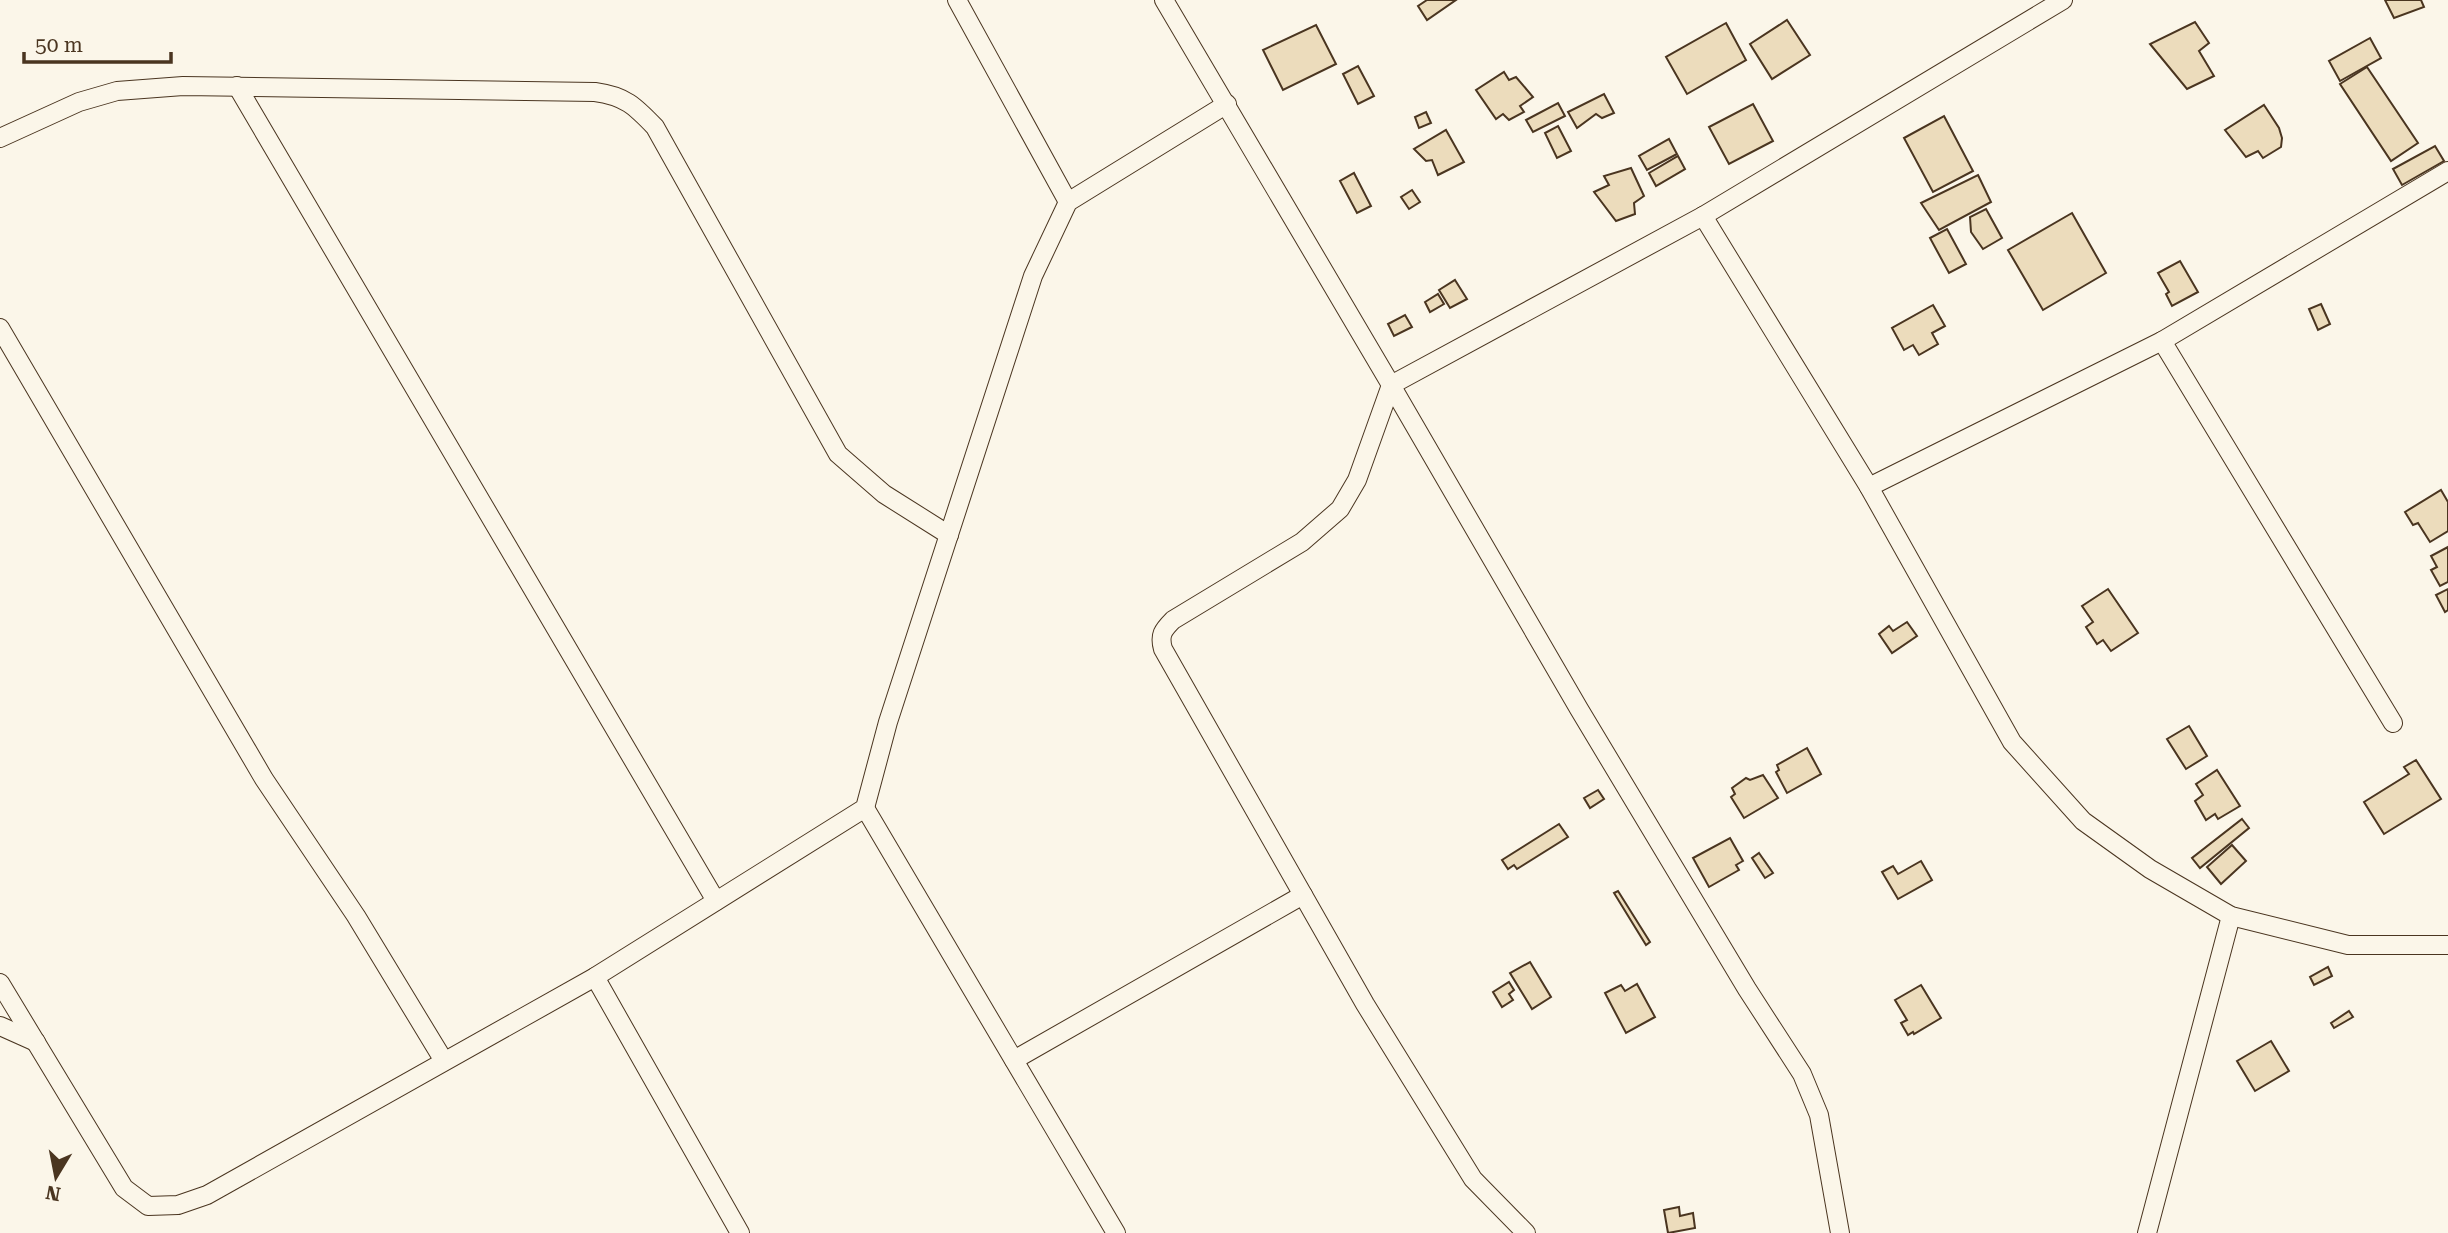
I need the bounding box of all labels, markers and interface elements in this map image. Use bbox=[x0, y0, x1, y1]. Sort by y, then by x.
scale bar bbox=[24, 21, 172, 65]
text: 50 m bbox=[35, 33, 83, 57]
north arrow bbox=[21, 1142, 91, 1212]
text: N bbox=[44, 1181, 62, 1206]

